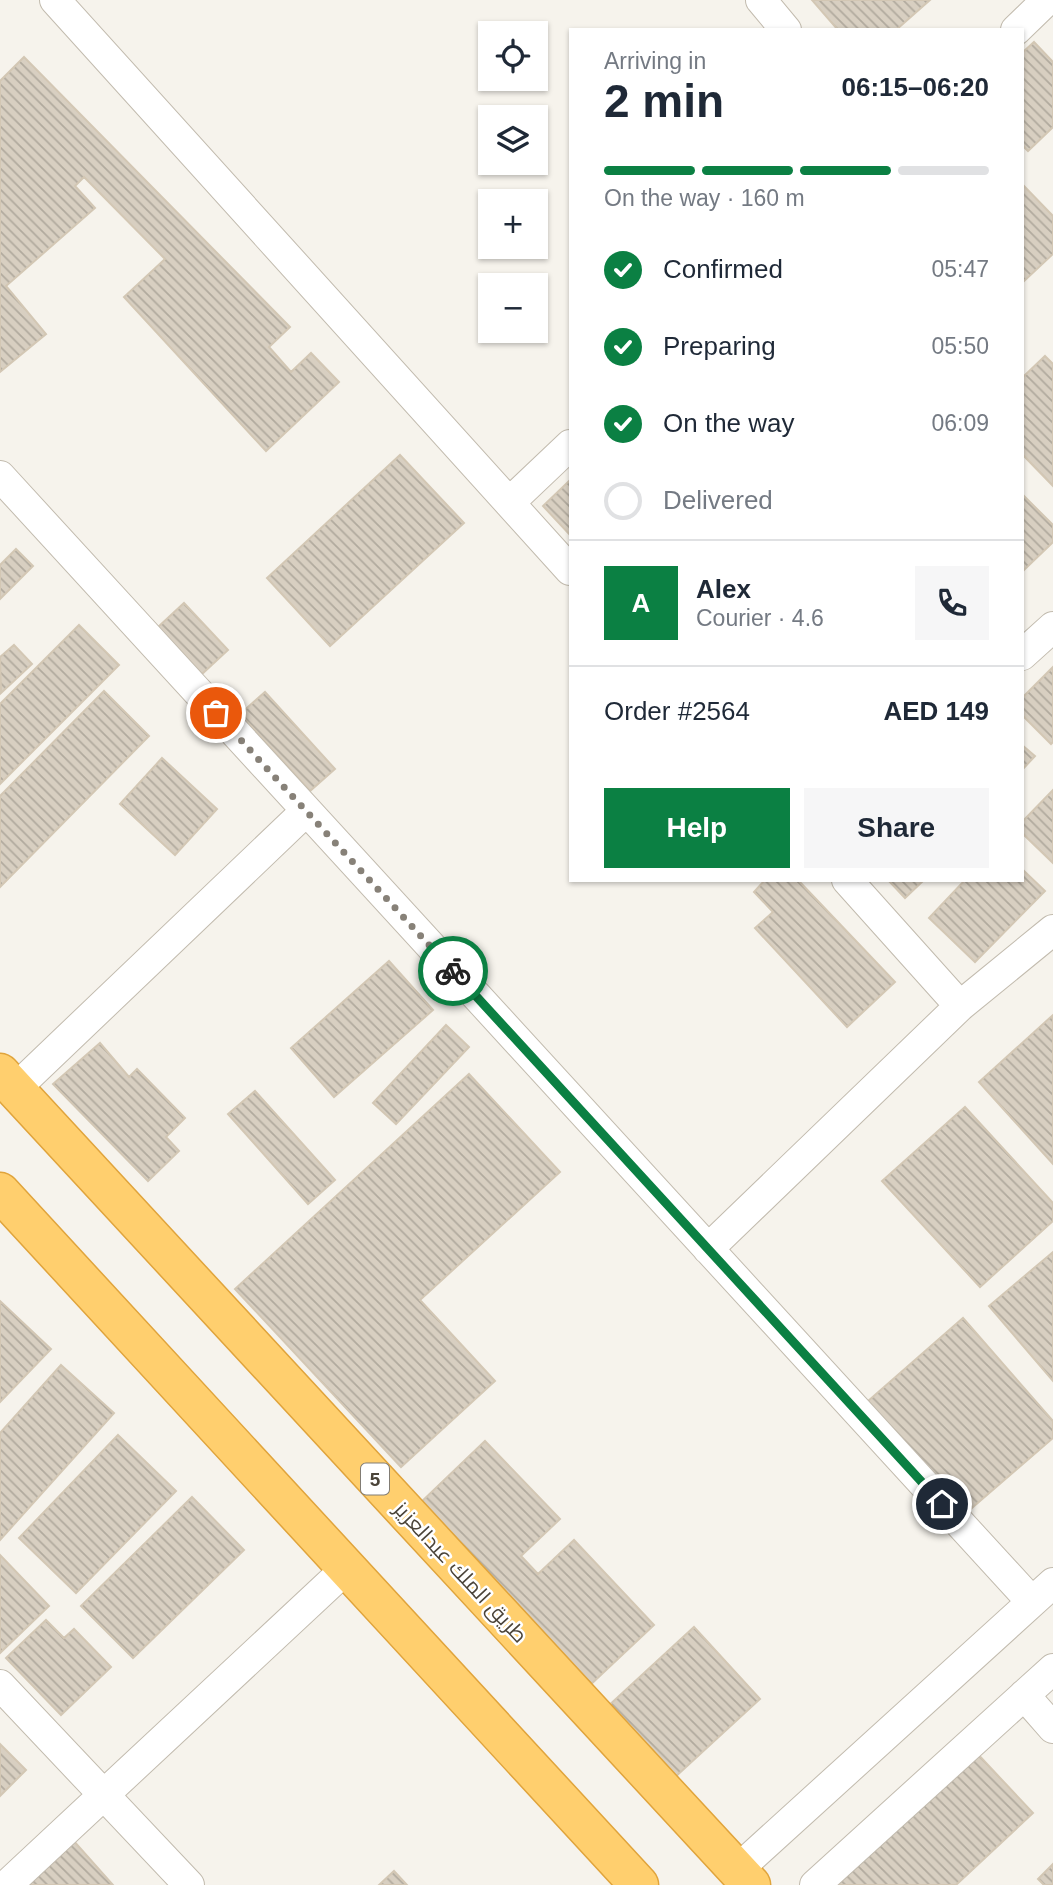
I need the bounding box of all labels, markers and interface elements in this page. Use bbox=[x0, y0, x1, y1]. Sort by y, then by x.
map controls bbox=[478, 21, 548, 343]
button: locate bbox=[478, 21, 548, 91]
text: Arriving in bbox=[604, 48, 706, 74]
text: 06:15–06:20 bbox=[842, 72, 989, 102]
text: 2 min bbox=[604, 75, 724, 127]
button: layers bbox=[478, 105, 548, 175]
text: On the way · 160 m bbox=[604, 185, 805, 211]
button: + bbox=[478, 189, 548, 259]
icon: check bbox=[604, 251, 642, 289]
text: Confirmed bbox=[663, 254, 783, 284]
text: 05:47 bbox=[931, 256, 989, 282]
button: − bbox=[478, 273, 548, 343]
icon: check bbox=[604, 328, 642, 366]
text: Preparing bbox=[663, 331, 776, 361]
text: 05:50 bbox=[931, 333, 989, 359]
icon: check bbox=[604, 405, 642, 443]
text: On the way bbox=[663, 408, 795, 438]
text: 06:09 bbox=[931, 410, 989, 436]
text: Delivered bbox=[663, 485, 773, 515]
button: phone bbox=[915, 566, 989, 640]
text: Alex bbox=[696, 574, 751, 604]
text: A bbox=[632, 588, 650, 618]
text: Courier · 4.6 bbox=[696, 605, 824, 631]
pin bbox=[186, 683, 246, 743]
icon: bag bbox=[197, 694, 235, 732]
text: Order #2564 bbox=[604, 696, 750, 726]
text: AED 149 bbox=[884, 696, 989, 726]
button: Help bbox=[604, 788, 790, 868]
button: Share bbox=[804, 788, 989, 868]
courier bbox=[418, 936, 488, 1006]
icon: bike bbox=[434, 952, 472, 990]
road number: 5 bbox=[361, 1464, 389, 1494]
pin bbox=[912, 1474, 972, 1534]
icon: home bbox=[923, 1485, 961, 1523]
street label: طريق الملك عبدالعزيز bbox=[388, 1496, 532, 1648]

